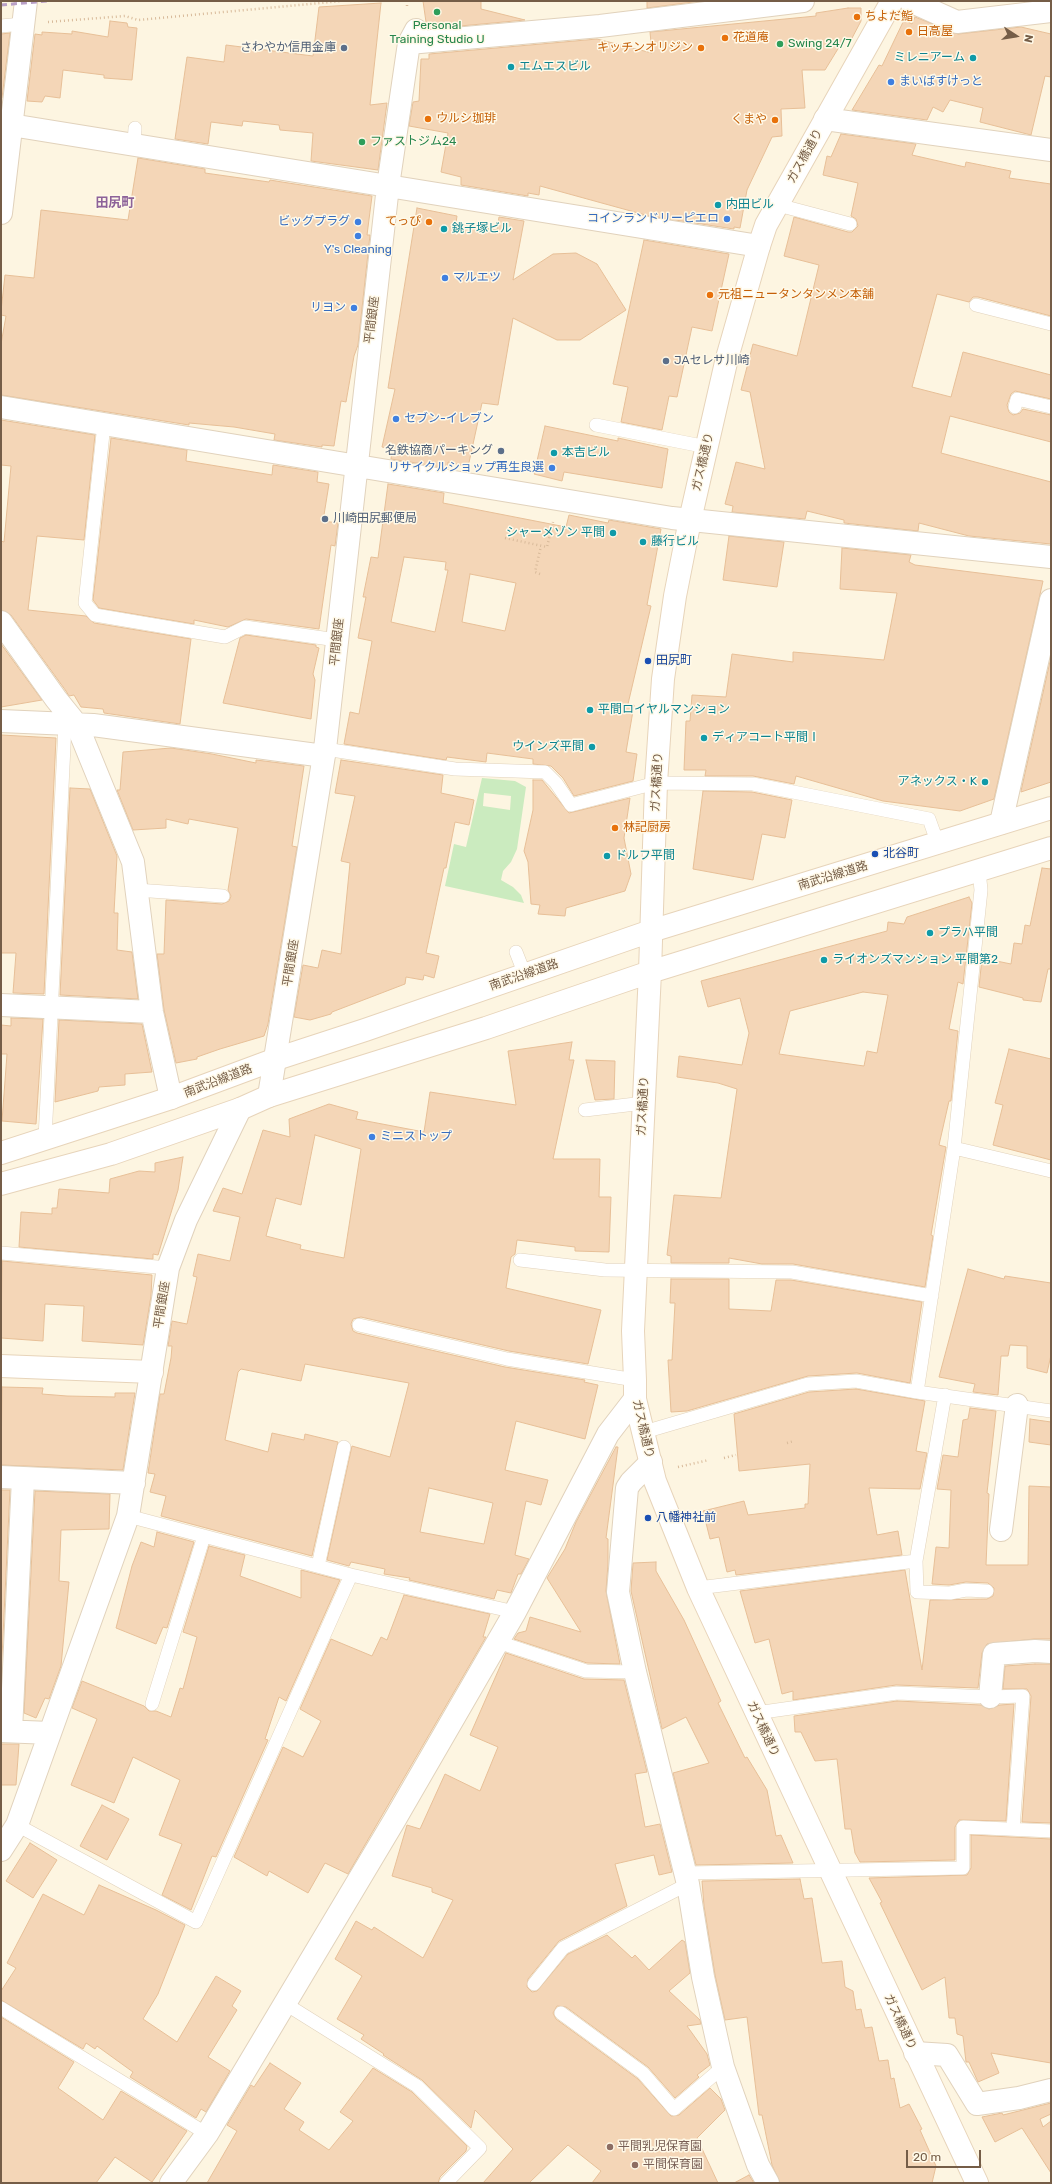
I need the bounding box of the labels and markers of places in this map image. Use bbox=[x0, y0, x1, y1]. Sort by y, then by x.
marker: Personal Training Studio U bbox=[432, 7, 442, 17]
place label: ちよだ鮨 bbox=[865, 10, 913, 24]
marker: ちよだ鮨 bbox=[852, 12, 862, 22]
place label: Personal Training Studio U bbox=[389, 19, 485, 47]
place label: 日高屋 bbox=[917, 25, 953, 39]
marker: 日高屋 bbox=[904, 27, 914, 37]
place label: 花道庵 bbox=[733, 31, 769, 45]
marker: 花道庵 bbox=[720, 33, 730, 43]
place label: Swing 24/7 bbox=[788, 37, 852, 51]
marker: Swing 24/7 bbox=[775, 39, 785, 49]
place label: さわやか信用金庫 bbox=[240, 41, 336, 55]
place label: キッチンオリジン bbox=[597, 41, 693, 55]
marker: さわやか信用金庫 bbox=[339, 43, 349, 53]
marker: キッチンオリジン bbox=[696, 43, 706, 53]
place label: ミレニアーム bbox=[894, 51, 965, 65]
marker: ミレニアーム bbox=[968, 53, 978, 63]
place label: エムエスビル bbox=[519, 60, 591, 74]
marker: エムエスビル bbox=[506, 62, 516, 72]
place label: まいばすけっと bbox=[899, 75, 983, 89]
marker: まいばすけっと bbox=[886, 77, 896, 87]
place label: ウルシ珈琲 bbox=[436, 112, 496, 126]
place label: くまや bbox=[731, 113, 767, 127]
marker: ウルシ珈琲 bbox=[423, 114, 433, 124]
marker: くまや bbox=[770, 115, 780, 125]
place label: ファストジム24 bbox=[370, 135, 456, 149]
marker: ファストジム24 bbox=[357, 137, 367, 147]
place label: 内田ビル bbox=[726, 198, 774, 212]
marker: 内田ビル bbox=[713, 200, 723, 210]
place label: コインランドリーピエロ bbox=[587, 212, 719, 226]
marker: コインランドリーピエロ bbox=[722, 214, 732, 224]
place label: ビッグプラグ bbox=[278, 215, 350, 229]
place label: てっぴ bbox=[385, 215, 421, 229]
marker: ビッグプラグ bbox=[353, 217, 363, 227]
marker: てっぴ bbox=[424, 217, 434, 227]
place label: 銚子塚ビル bbox=[452, 222, 512, 236]
marker: 銚子塚ビル bbox=[439, 224, 449, 234]
marker: Y's Cleaning bbox=[353, 231, 363, 241]
place label: Y's Cleaning bbox=[324, 243, 392, 257]
place label: マルエツ bbox=[453, 271, 501, 285]
marker: マルエツ bbox=[440, 273, 450, 283]
place label: 元祖ニュータンタンメン本舗 bbox=[718, 288, 874, 302]
marker: 元祖ニュータンタンメン本舗 bbox=[705, 290, 715, 300]
place label: リヨン bbox=[310, 301, 346, 315]
marker: リヨン bbox=[349, 303, 359, 313]
place label: JAセレサ川崎 bbox=[674, 354, 749, 368]
marker: JAセレサ川崎 bbox=[661, 356, 671, 366]
place label: セブン-イレブン bbox=[404, 412, 494, 426]
marker: セブン-イレブン bbox=[391, 414, 401, 424]
place label: 名鉄協商パーキング bbox=[385, 444, 493, 458]
marker: 名鉄協商パーキング bbox=[496, 446, 506, 456]
place label: 本吉ビル bbox=[562, 446, 610, 460]
marker: 本吉ビル bbox=[549, 448, 559, 458]
place label: リサイクルショップ再生良選 bbox=[388, 461, 544, 475]
marker: リサイクルショップ再生良選 bbox=[547, 463, 557, 473]
place label: 川崎田尻郵便局 bbox=[333, 512, 417, 526]
marker: 川崎田尻郵便局 bbox=[320, 514, 330, 524]
place label: シャーメゾン 平間 bbox=[506, 526, 605, 540]
marker: シャーメゾン 平間 bbox=[608, 528, 618, 538]
place label: 藤行ビル bbox=[651, 535, 699, 549]
marker: 藤行ビル bbox=[638, 537, 648, 547]
place label: 田尻町 bbox=[656, 654, 692, 668]
marker: 田尻町 bbox=[643, 656, 653, 666]
place label: 平間ロイヤルマンション bbox=[598, 703, 730, 717]
marker: 平間ロイヤルマンション bbox=[585, 705, 595, 715]
place label: ディアコート平間Ⅰ bbox=[712, 731, 820, 745]
marker: ディアコート平間Ⅰ bbox=[699, 733, 709, 743]
place label: ウインズ平間 bbox=[512, 740, 584, 754]
marker: ウインズ平間 bbox=[587, 742, 597, 752]
place label: アネックス・K bbox=[898, 775, 977, 789]
marker: アネックス・K bbox=[980, 777, 990, 787]
place label: 林記厨房 bbox=[623, 821, 671, 835]
marker: 林記厨房 bbox=[610, 823, 620, 833]
place label: 北谷町 bbox=[883, 847, 919, 861]
place label: ドルフ平間 bbox=[615, 849, 675, 863]
marker: 北谷町 bbox=[870, 849, 880, 859]
marker: ドルフ平間 bbox=[602, 851, 612, 861]
place label: プラハ平間 bbox=[938, 926, 998, 940]
marker: プラハ平間 bbox=[925, 928, 935, 938]
place label: ライオンズマンション 平間第2 bbox=[832, 953, 998, 967]
marker: ライオンズマンション 平間第2 bbox=[819, 955, 829, 965]
place label: ミニストップ bbox=[380, 1130, 452, 1144]
marker: ミニストップ bbox=[367, 1132, 377, 1142]
place label: 八幡神社前 bbox=[656, 1511, 716, 1525]
marker: 八幡神社前 bbox=[643, 1513, 653, 1523]
place label: 平間乳児保育園 bbox=[618, 2140, 702, 2154]
marker: 平間乳児保育園 bbox=[605, 2142, 615, 2152]
place label: 平間保育園 bbox=[643, 2158, 703, 2172]
marker: 平間保育園 bbox=[630, 2160, 640, 2170]

